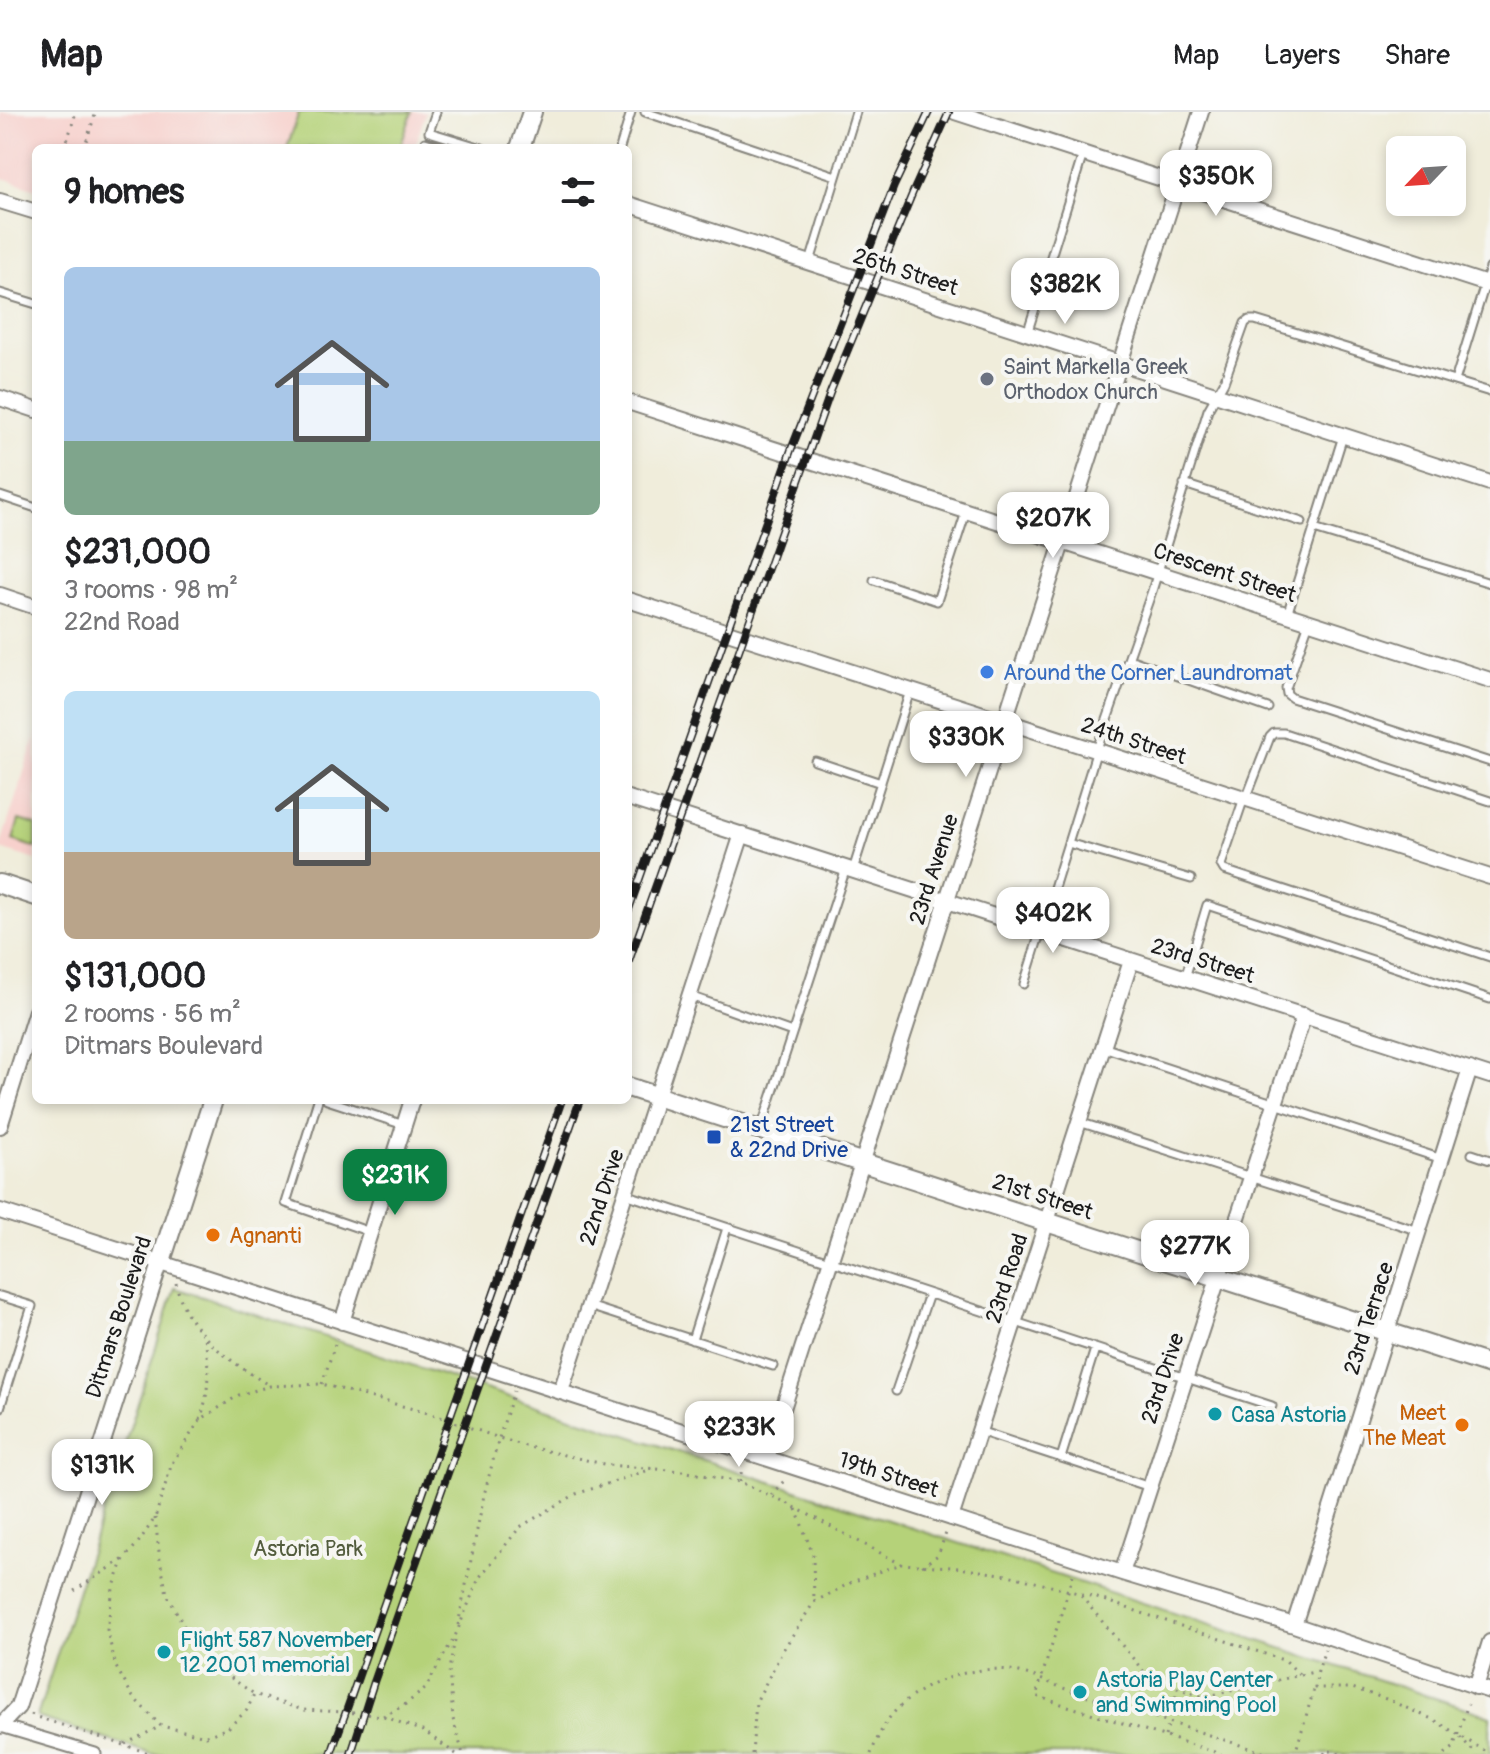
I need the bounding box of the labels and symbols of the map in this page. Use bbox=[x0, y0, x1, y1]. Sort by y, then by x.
north arrow bbox=[1386, 136, 1466, 216]
pin: $350K bbox=[1160, 150, 1272, 218]
street label: 26th Street bbox=[850, 242, 962, 302]
pin: $382K bbox=[1009, 258, 1121, 326]
place label: Saint Markella Greek Orthodox Church bbox=[1003, 353, 1188, 406]
marker: Saint Markella Greek Orthodox Church bbox=[978, 370, 996, 388]
pin: $207K bbox=[997, 492, 1109, 560]
street label: Crescent Street bbox=[1150, 537, 1300, 609]
place label: Around the Corner Laundromat bbox=[1003, 659, 1293, 687]
marker: Around the Corner Laundromat bbox=[978, 663, 996, 681]
pin: $330K bbox=[910, 711, 1022, 779]
street label: 24th Street bbox=[1078, 711, 1190, 771]
street label: 23rd Avenue bbox=[903, 810, 965, 928]
pin: $402K bbox=[997, 887, 1109, 955]
street label: 23rd Street bbox=[1148, 932, 1258, 990]
place label: 21st Street & 22nd Drive bbox=[730, 1111, 848, 1164]
marker: 21st Street & 22nd Drive bbox=[705, 1128, 723, 1146]
street label: 22nd Drive bbox=[573, 1145, 631, 1249]
pin: $231K bbox=[339, 1149, 451, 1217]
street label: 21st Street bbox=[989, 1168, 1097, 1226]
pin: $277K bbox=[1139, 1220, 1251, 1288]
place label: Agnanti bbox=[229, 1222, 301, 1250]
marker: Agnanti bbox=[204, 1226, 222, 1244]
street label: 23rd Road bbox=[979, 1230, 1035, 1327]
street label: Ditmars Boulevard bbox=[80, 1233, 158, 1402]
street label: 23rd Terrace bbox=[1338, 1258, 1400, 1378]
street label: 23rd Drive bbox=[1135, 1329, 1191, 1427]
place label: Meet The Meat bbox=[1363, 1399, 1446, 1452]
pin: $233K bbox=[683, 1401, 795, 1469]
place label: Casa Astoria bbox=[1231, 1401, 1346, 1429]
marker: Casa Astoria bbox=[1206, 1405, 1224, 1423]
marker: Meet The Meat bbox=[1453, 1416, 1471, 1434]
pin: $131K bbox=[46, 1439, 158, 1507]
street label: 19th Street bbox=[835, 1446, 942, 1504]
park label: Astoria Park bbox=[253, 1535, 363, 1563]
place label: Flight 587 November 12 2001 memorial bbox=[180, 1626, 373, 1679]
marker: Flight 587 November 12 2001 memorial bbox=[155, 1643, 173, 1661]
place label: Astoria Play Center and Swimming Pool bbox=[1096, 1666, 1277, 1719]
marker: Astoria Play Center and Swimming Pool bbox=[1071, 1683, 1089, 1701]

